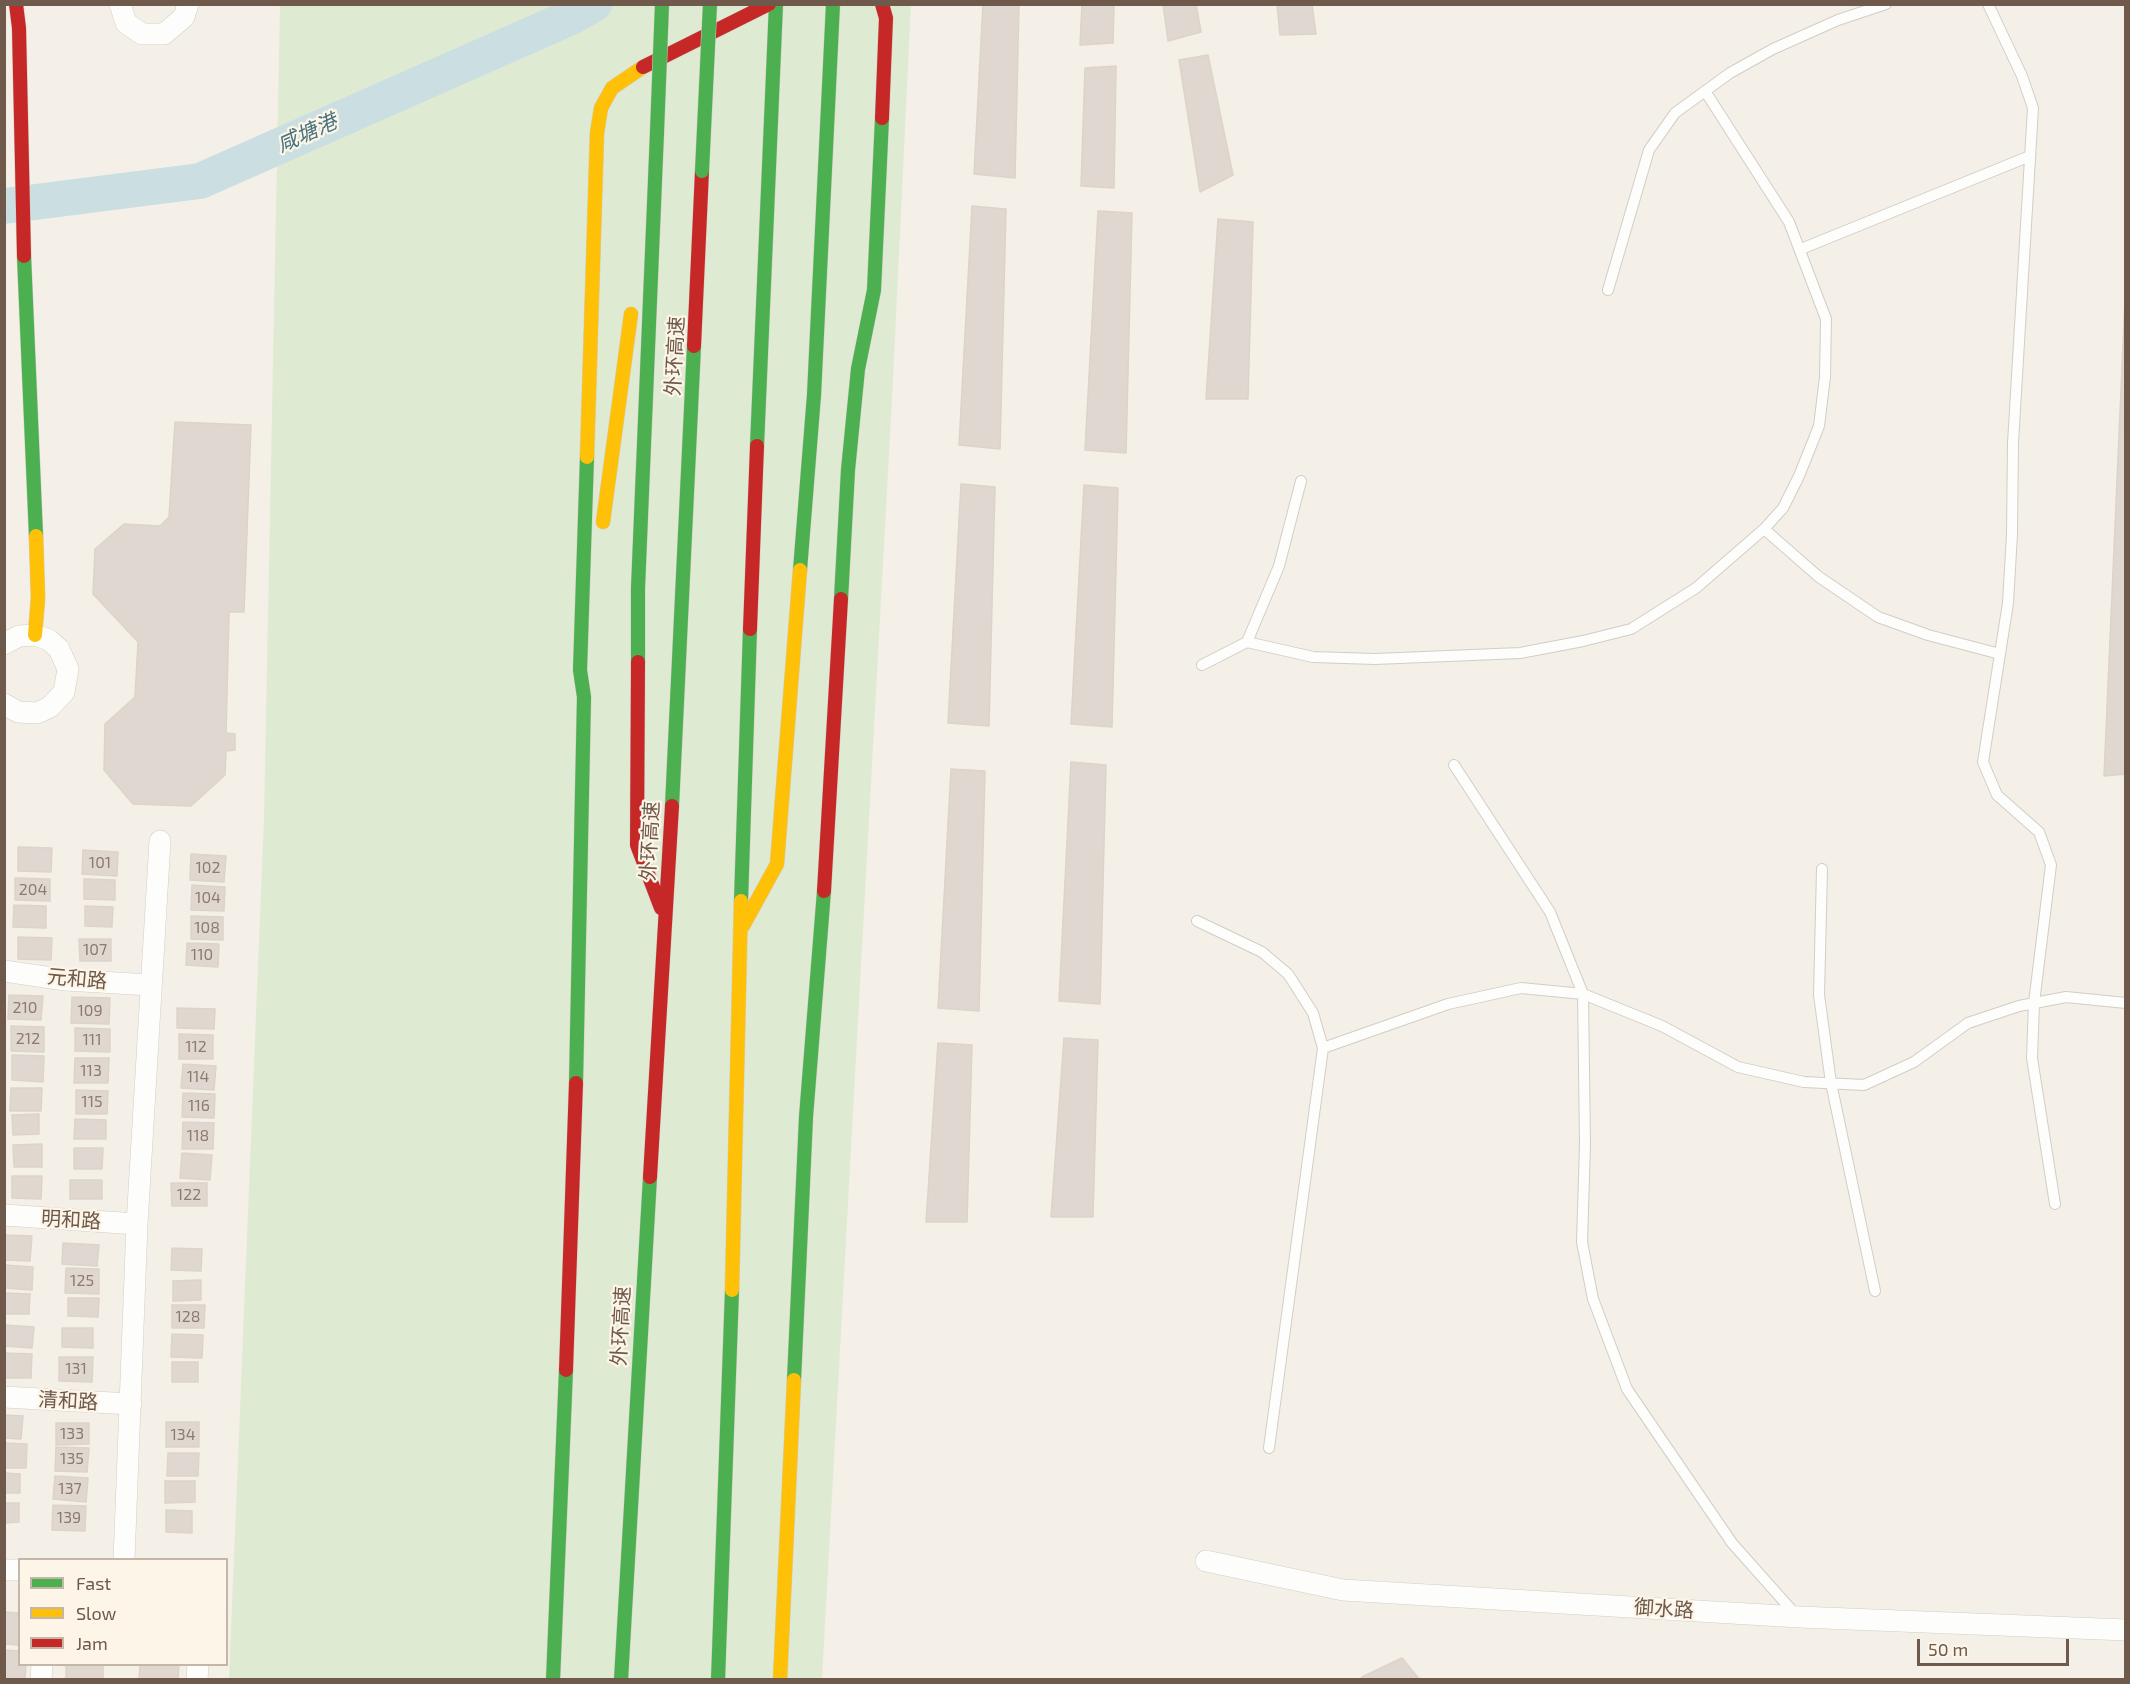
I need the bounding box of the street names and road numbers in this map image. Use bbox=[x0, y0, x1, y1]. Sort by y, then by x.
street label: 外环高速 bbox=[661, 315, 689, 397]
street label: 外环高速 bbox=[636, 800, 664, 882]
street label: 元和路 bbox=[46, 964, 108, 994]
street label: 明和路 bbox=[40, 1206, 102, 1234]
street label: 外环高速 bbox=[607, 1285, 635, 1367]
street label: 清和路 bbox=[37, 1387, 99, 1415]
street label: 御水路 bbox=[1633, 1595, 1695, 1623]

